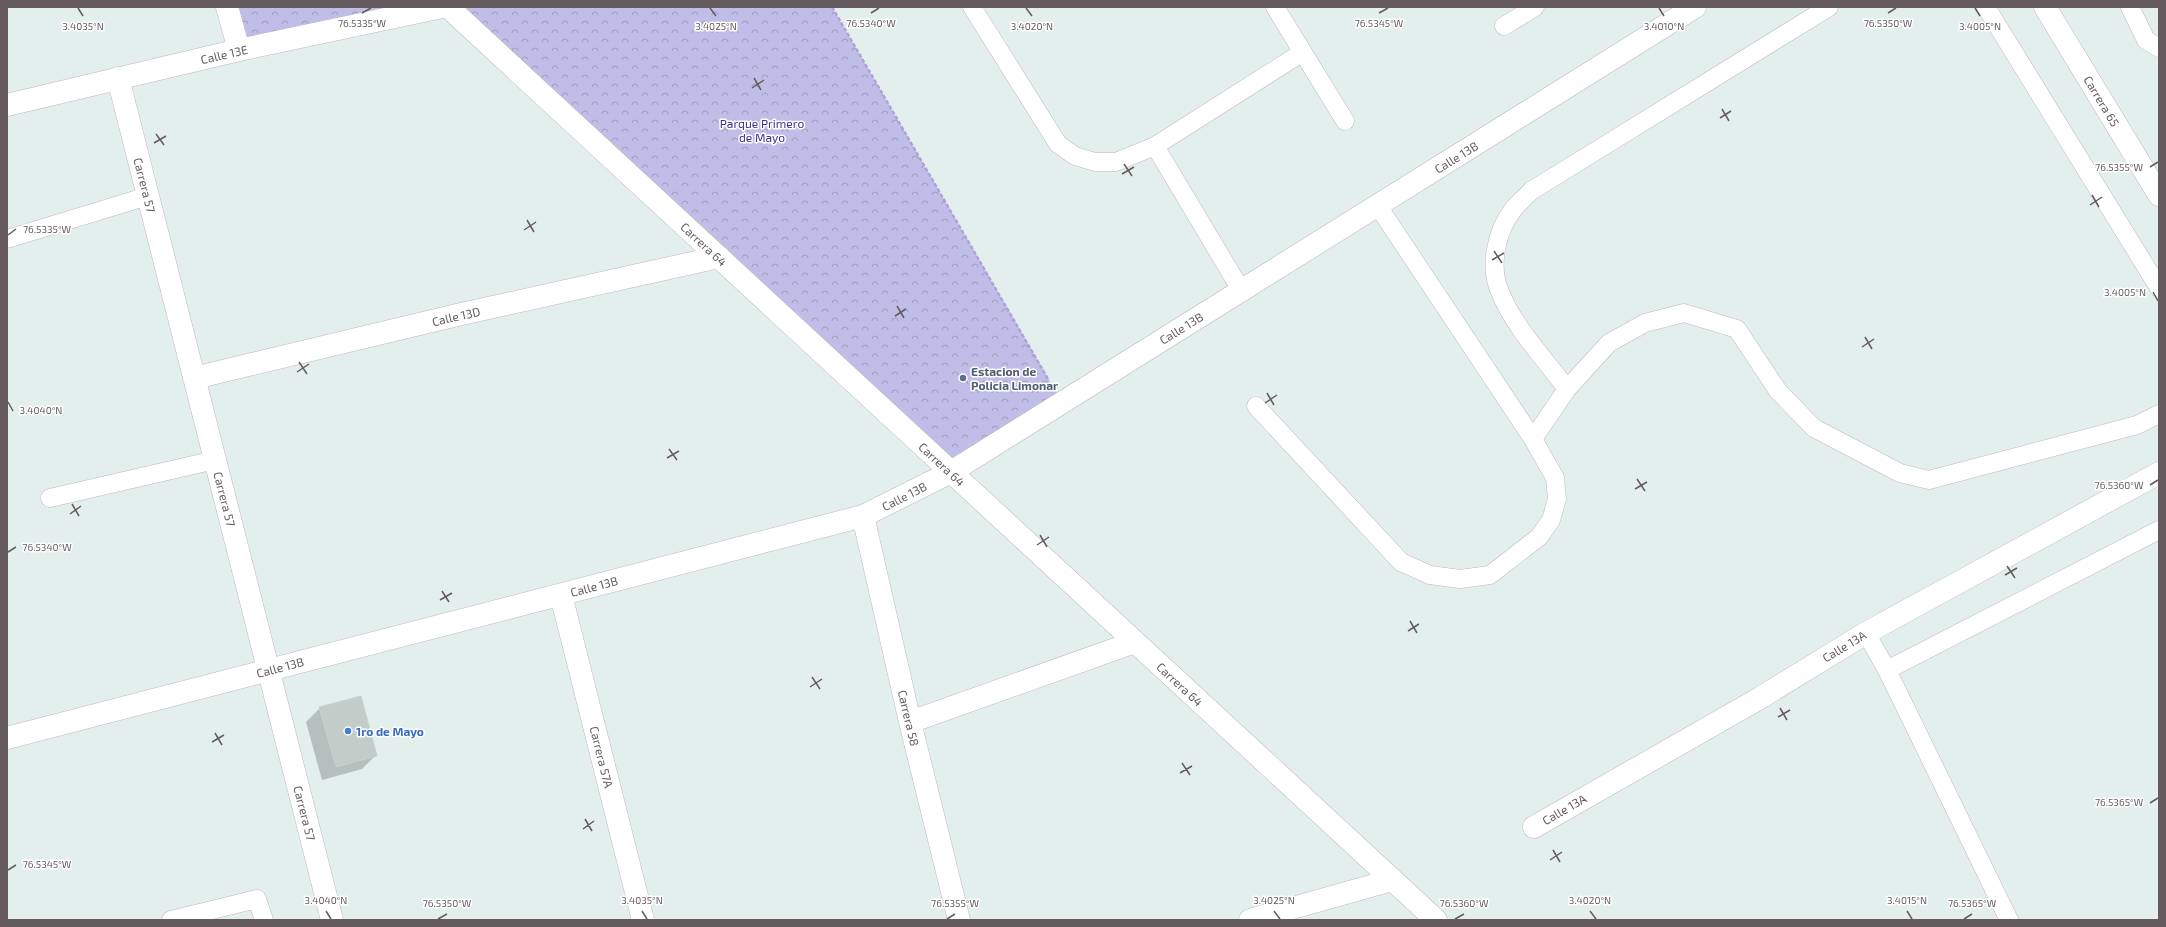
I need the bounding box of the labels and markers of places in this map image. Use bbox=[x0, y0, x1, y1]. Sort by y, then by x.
place label: Estacion de Policia Limonar bbox=[971, 364, 1058, 392]
marker: Estacion de Policia Limonar bbox=[958, 373, 968, 383]
place label: 1ro de Mayo bbox=[356, 724, 424, 739]
marker: 1ro de Mayo bbox=[343, 726, 353, 736]

